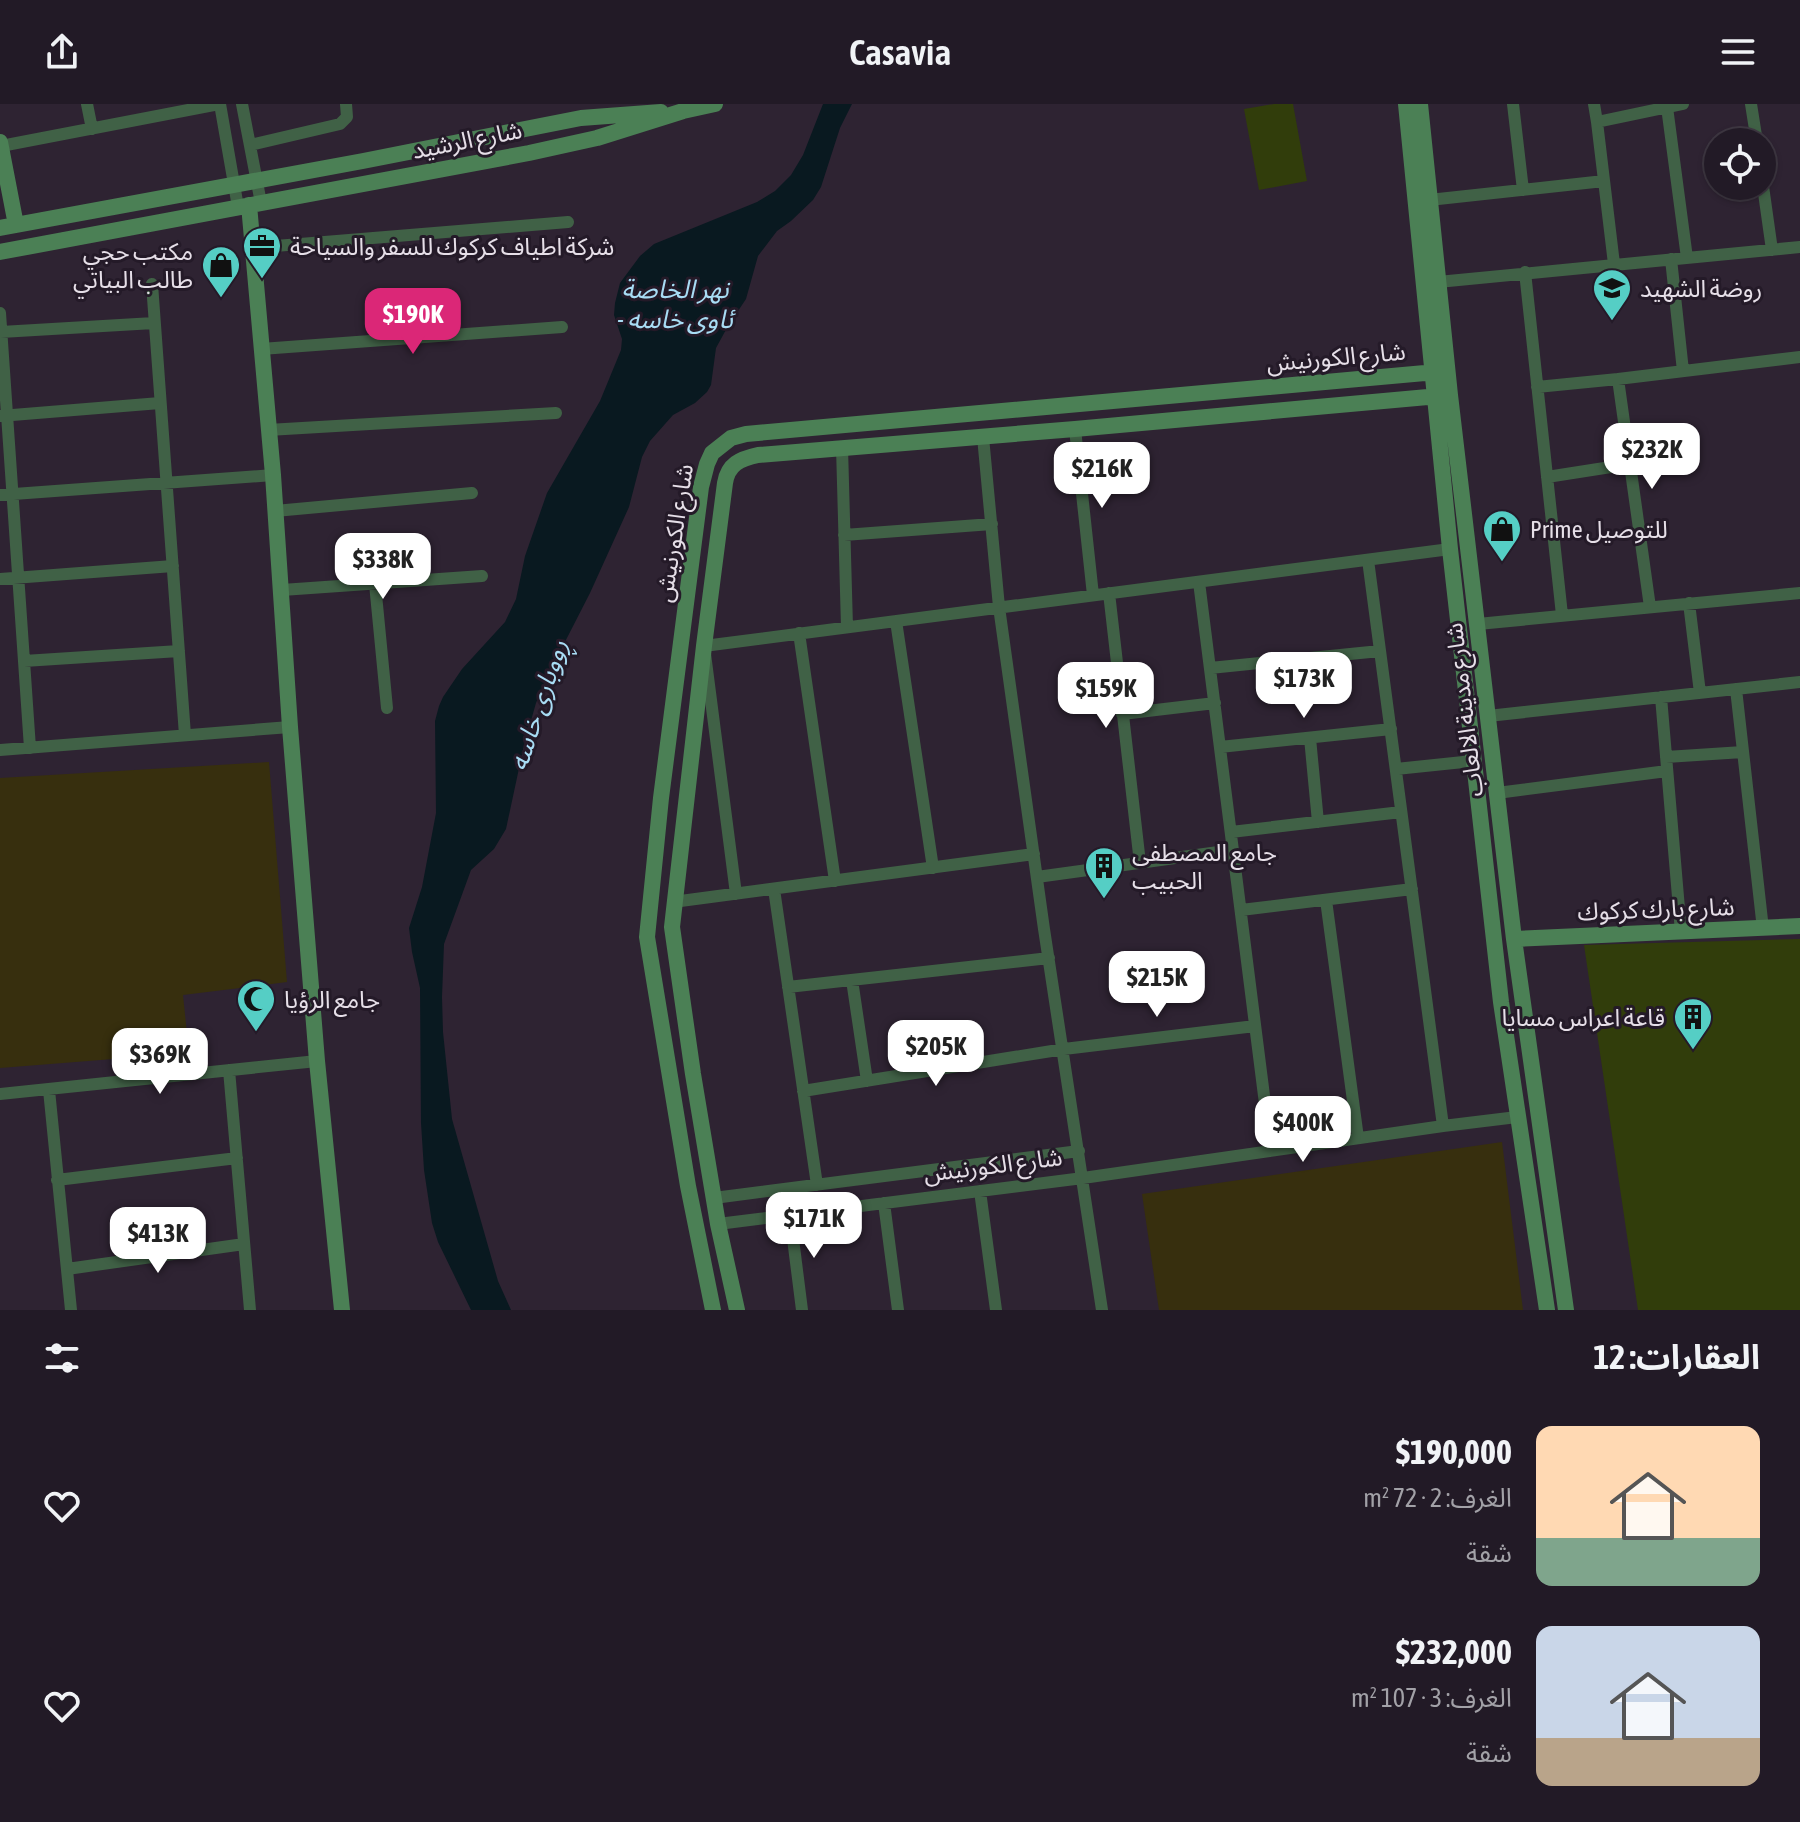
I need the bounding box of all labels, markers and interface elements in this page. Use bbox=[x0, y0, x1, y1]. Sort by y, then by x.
icon: share bbox=[40, 30, 84, 74]
icon: menu bbox=[1716, 30, 1760, 74]
text: Casavia bbox=[849, 31, 951, 73]
street label: شارع الرشيد bbox=[410, 116, 525, 168]
map controls bbox=[1704, 128, 1776, 200]
button: locate bbox=[1704, 128, 1776, 200]
office icon: شركة اطياف كركوك للسفر والسياحة bbox=[241, 225, 283, 280]
place label: شركة اطياف كركوك للسفر والسياحة bbox=[290, 233, 614, 261]
place label: مكتب حجي طالب البياتي bbox=[73, 238, 193, 298]
shop icon: مكتب حجي طالب البياتي bbox=[200, 244, 242, 299]
school or university icon: روضة الشهيد bbox=[1591, 267, 1633, 322]
water label: نهر الخاصة - ئاوی خاسە bbox=[617, 274, 736, 335]
place label: روضة الشهيد bbox=[1640, 275, 1762, 303]
pin: $190K bbox=[357, 288, 469, 356]
text: $190K bbox=[383, 299, 443, 329]
street label: شارع الكورنيش bbox=[1265, 337, 1407, 381]
pin: $232K bbox=[1596, 423, 1708, 491]
text: $232K bbox=[1622, 434, 1682, 464]
pin: $216K bbox=[1046, 442, 1158, 510]
text: $216K bbox=[1072, 453, 1132, 483]
street label: شارع الكورنيش bbox=[650, 462, 702, 605]
shop icon: Prime للتوصيل bbox=[1481, 508, 1523, 563]
place label: Prime للتوصيل bbox=[1530, 516, 1668, 544]
pin: $338K bbox=[327, 533, 439, 601]
text: $338K bbox=[353, 544, 413, 574]
street label: شارع مدينة الالعاب bbox=[1440, 621, 1492, 799]
water label: ڕووباری خاسە bbox=[503, 636, 580, 776]
pin: $173K bbox=[1248, 652, 1360, 720]
pin: $159K bbox=[1050, 662, 1162, 730]
text: $173K bbox=[1274, 663, 1334, 693]
text: $159K bbox=[1076, 673, 1136, 703]
place label: جامع المصطفى الحبيب bbox=[1132, 839, 1277, 894]
building icon: جامع المصطفى الحبيب bbox=[1083, 845, 1125, 900]
street label: شارع بارك كركوك bbox=[1577, 893, 1735, 929]
pin: $215K bbox=[1101, 951, 1213, 1019]
text: $215K bbox=[1127, 962, 1187, 992]
mosque icon: جامع الرؤيا bbox=[235, 978, 277, 1033]
place label: جامع الرؤيا bbox=[284, 986, 380, 1017]
building icon: قاعة اعراس مسايا bbox=[1672, 996, 1714, 1051]
place label: قاعة اعراس مسايا bbox=[1501, 1004, 1665, 1032]
pin: $205K bbox=[880, 1020, 992, 1088]
pin: $369K bbox=[104, 1028, 216, 1096]
text: $205K bbox=[906, 1031, 966, 1061]
text: $369K bbox=[130, 1039, 190, 1069]
pin: $400K bbox=[1247, 1096, 1359, 1164]
text: $400K bbox=[1273, 1107, 1333, 1137]
street label: شارع الكورنيش bbox=[922, 1143, 1064, 1191]
pin: $171K bbox=[758, 1192, 870, 1260]
text: $171K bbox=[784, 1203, 844, 1233]
pin: $413K bbox=[102, 1207, 214, 1275]
text: $413K bbox=[128, 1218, 188, 1248]
icon: filters bbox=[40, 1336, 84, 1380]
text: العقارات: 12 bbox=[1593, 1337, 1760, 1376]
text: $190,000 bbox=[1396, 1432, 1512, 1471]
icon: home bbox=[1600, 1458, 1696, 1554]
text: الغرف: 2 · 72 m² bbox=[1363, 1483, 1512, 1513]
icon: heart bbox=[40, 1484, 84, 1528]
text: شقة bbox=[1466, 1538, 1512, 1568]
text: $232,000 bbox=[1396, 1632, 1512, 1671]
icon: home bbox=[1600, 1658, 1696, 1754]
text: الغرف: 3 · 107 m² bbox=[1351, 1683, 1512, 1713]
icon: heart bbox=[40, 1684, 84, 1728]
text: شقة bbox=[1466, 1738, 1512, 1768]

